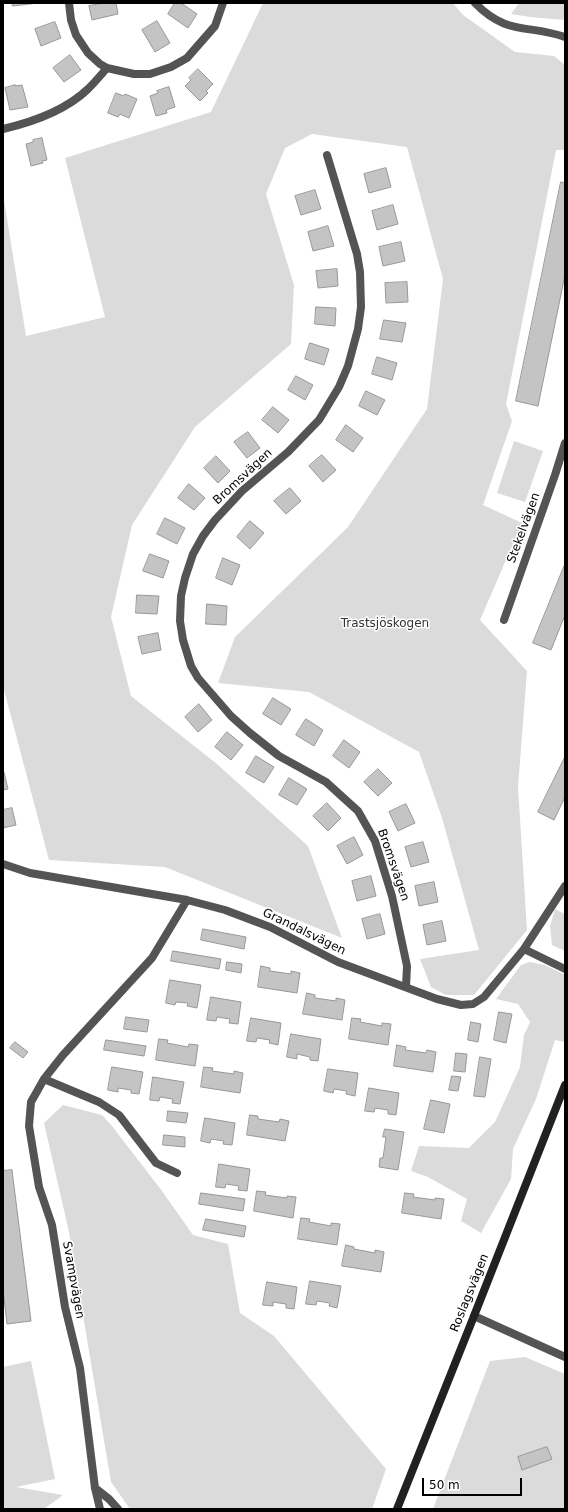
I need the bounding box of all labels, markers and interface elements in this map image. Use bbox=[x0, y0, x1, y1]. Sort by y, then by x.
street label: Bromsvägen bbox=[211, 446, 275, 508]
street label: Stekelvägen bbox=[505, 491, 543, 565]
park label: Trastsjöskogen bbox=[341, 617, 429, 631]
street label: Bromsvägen bbox=[374, 827, 412, 903]
street label: Grandalsvägen bbox=[260, 906, 348, 958]
street label: Svampvägen bbox=[59, 1240, 87, 1320]
street label: Roslagsvägen bbox=[448, 1252, 492, 1334]
scale bar bbox=[424, 1470, 524, 1496]
text: 50 m bbox=[429, 1478, 460, 1492]

